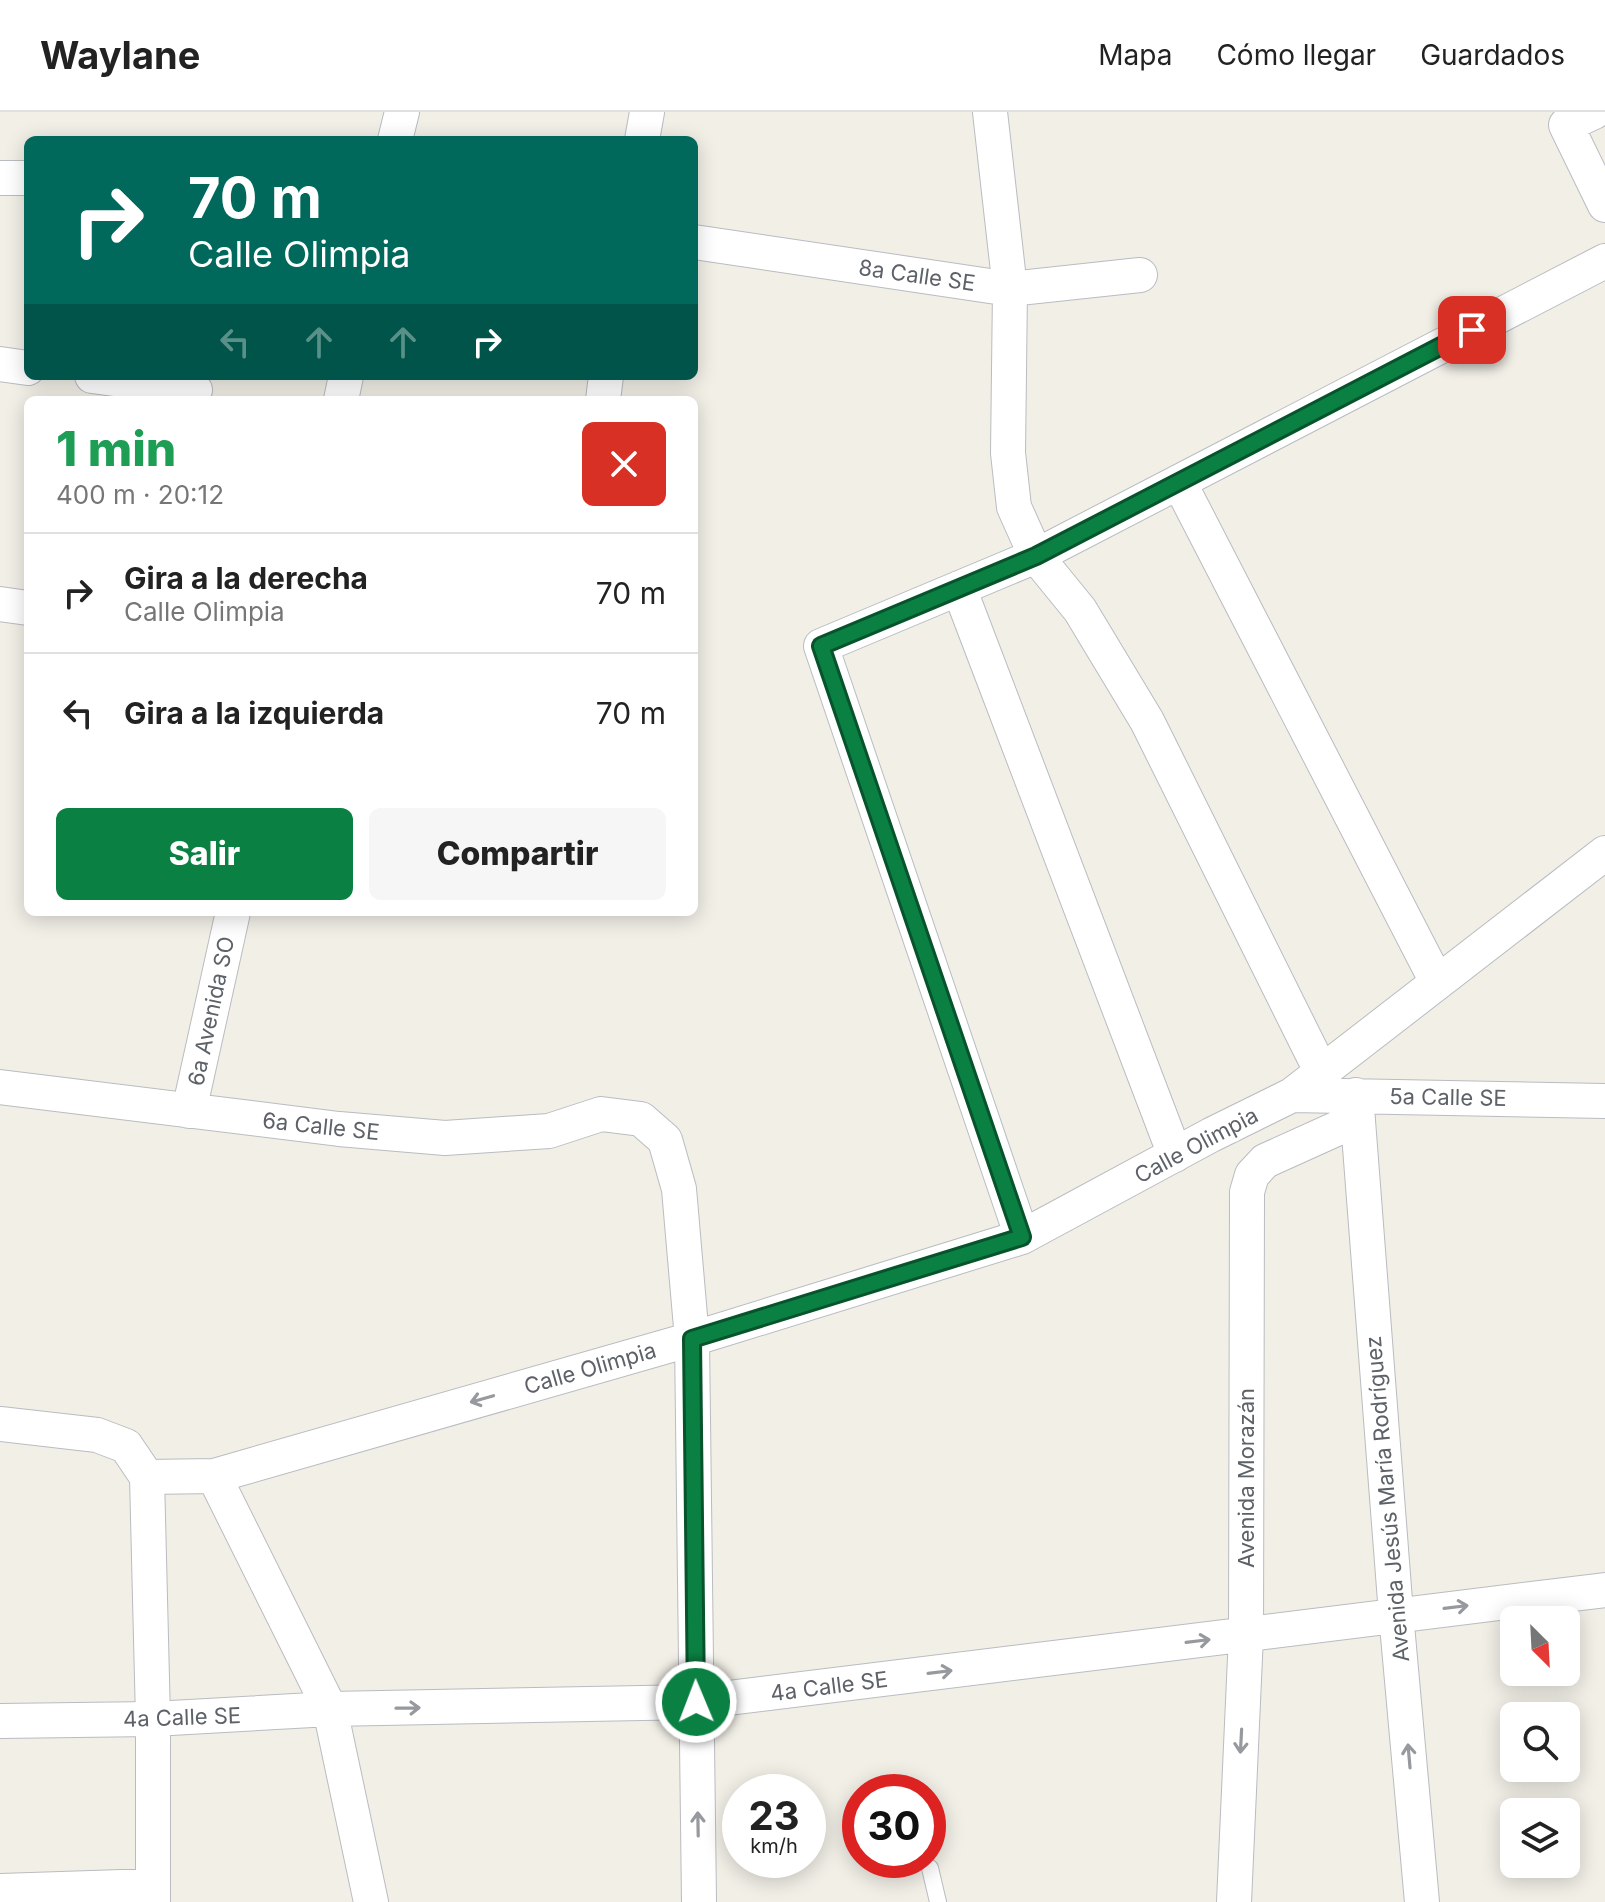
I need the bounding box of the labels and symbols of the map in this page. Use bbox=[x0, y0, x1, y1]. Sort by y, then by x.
street label: 8a Calle SE bbox=[857, 254, 977, 296]
pin bbox=[1438, 296, 1506, 364]
street label: 6a Avenida SO bbox=[182, 934, 240, 1088]
street label: 5a Calle SE bbox=[1389, 1083, 1507, 1111]
street label: Calle Olimpia bbox=[1130, 1102, 1262, 1188]
street label: 6a Calle SE bbox=[261, 1107, 381, 1145]
street label: Avenida Jesús María Rodríguez bbox=[1360, 1335, 1414, 1663]
street label: Calle Olimpia bbox=[521, 1337, 659, 1399]
street label: Avenida Morazán bbox=[1233, 1388, 1259, 1568]
one-way arrow bbox=[470, 1393, 496, 1408]
one-way arrow bbox=[1442, 1600, 1469, 1615]
north arrow bbox=[1500, 1606, 1580, 1686]
one-way arrow bbox=[1184, 1633, 1211, 1648]
position arrow bbox=[654, 1660, 738, 1744]
one-way arrow bbox=[926, 1665, 953, 1680]
street label: 4a Calle SE bbox=[769, 1666, 889, 1706]
one-way arrow bbox=[394, 1700, 421, 1716]
street label: 4a Calle SE bbox=[122, 1702, 242, 1732]
one-way arrow bbox=[1234, 1727, 1249, 1754]
one-way arrow bbox=[1401, 1744, 1416, 1770]
speed limit sign: 30 bbox=[842, 1774, 946, 1878]
one-way arrow bbox=[690, 1811, 705, 1838]

